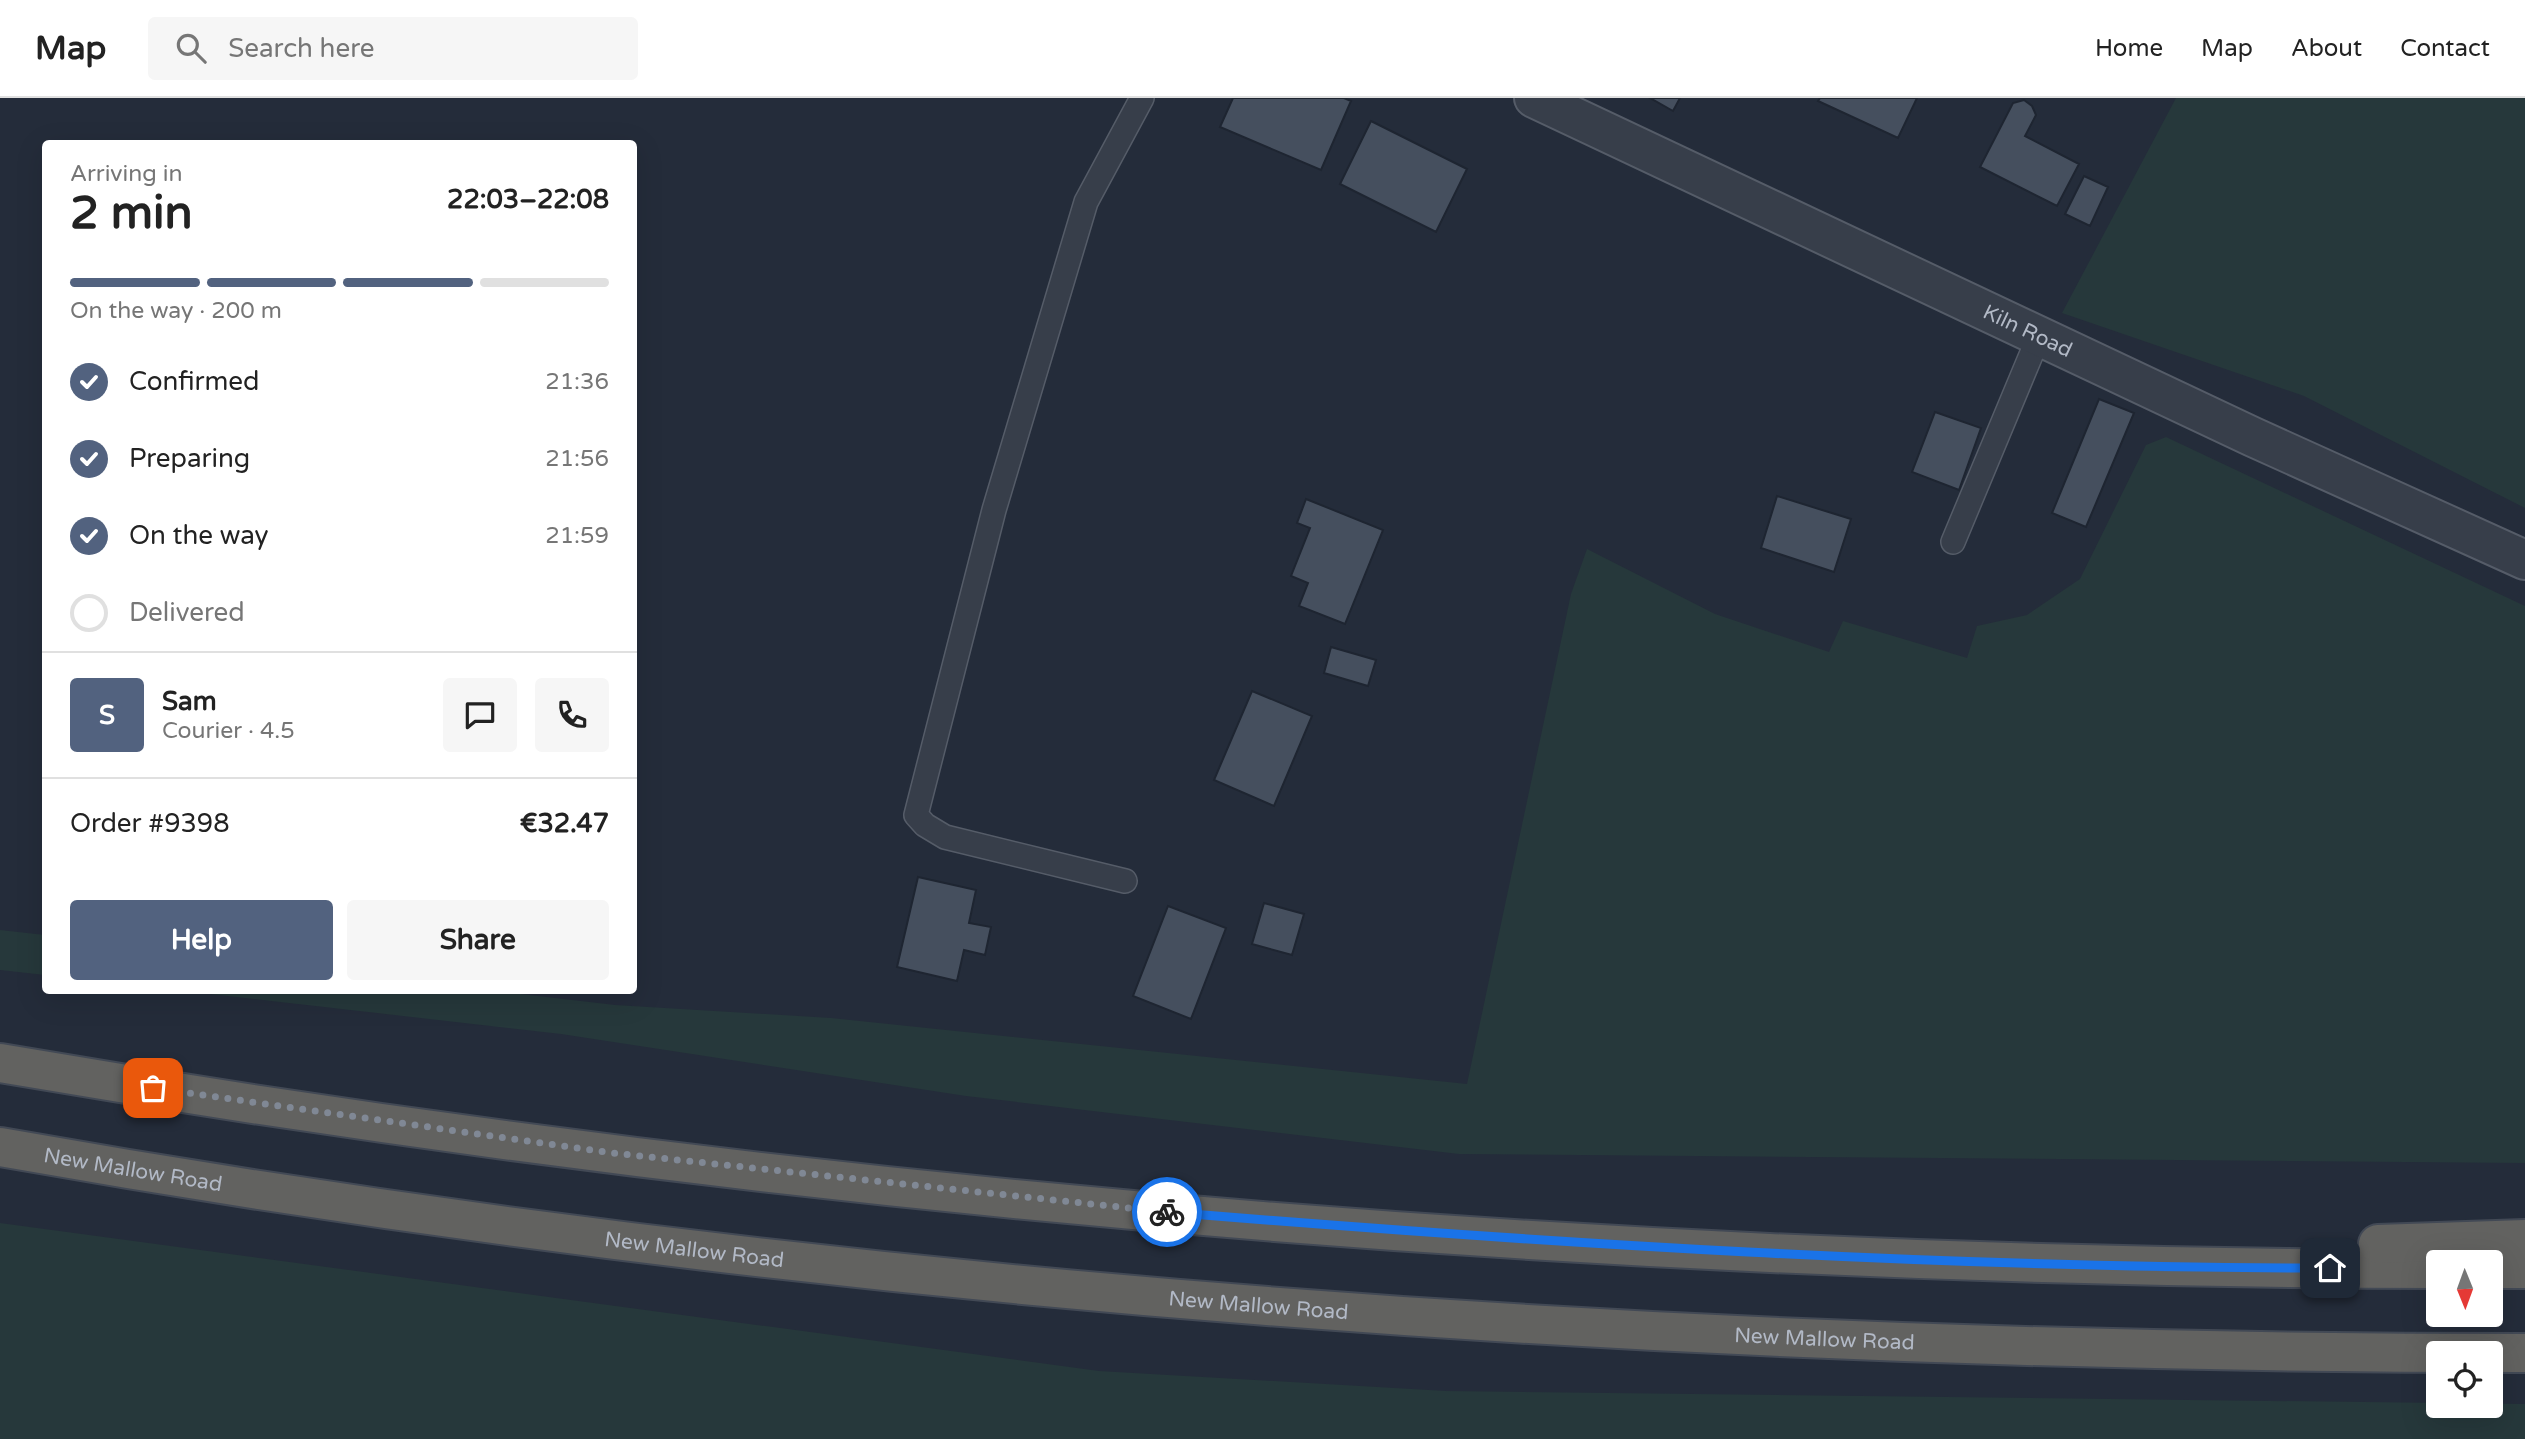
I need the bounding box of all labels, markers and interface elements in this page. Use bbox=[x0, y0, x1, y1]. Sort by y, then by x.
search box bbox=[148, 17, 638, 80]
text: Map bbox=[35, 29, 106, 68]
icon: search bbox=[172, 29, 210, 67]
text: Search here bbox=[228, 33, 374, 64]
text: Home bbox=[2095, 34, 2163, 63]
text: Map bbox=[2201, 34, 2253, 63]
text: About bbox=[2291, 34, 2362, 63]
text: Contact bbox=[2400, 34, 2490, 63]
text: Arriving in bbox=[70, 160, 183, 188]
text: 22:03–22:08 bbox=[447, 184, 609, 215]
text: 2 min bbox=[70, 186, 193, 241]
text: On the way · 200 m bbox=[70, 297, 282, 325]
street label: Kiln Road bbox=[1979, 300, 2076, 363]
icon: check bbox=[70, 363, 108, 401]
text: Confirmed bbox=[129, 366, 259, 397]
text: 21:36 bbox=[545, 368, 609, 396]
icon: check bbox=[70, 440, 108, 478]
text: Preparing bbox=[129, 443, 250, 474]
text: 21:56 bbox=[545, 445, 609, 473]
icon: check bbox=[70, 517, 108, 555]
text: On the way bbox=[129, 520, 269, 551]
text: 21:59 bbox=[545, 522, 609, 550]
text: Delivered bbox=[129, 597, 245, 628]
button: chat bbox=[443, 678, 517, 752]
button: phone bbox=[535, 678, 609, 752]
text: Sam bbox=[162, 686, 217, 717]
text: S bbox=[99, 700, 115, 731]
text: Courier · 4.5 bbox=[162, 717, 295, 745]
text: Order #9398 bbox=[70, 808, 230, 839]
text: €32.47 bbox=[520, 808, 609, 839]
button: Help bbox=[70, 900, 333, 980]
button: Share bbox=[347, 900, 609, 980]
pin bbox=[123, 1058, 183, 1118]
icon: bag bbox=[134, 1069, 172, 1107]
street label: New Mallow Road bbox=[42, 1143, 224, 1197]
courier bbox=[1132, 1177, 1202, 1247]
icon: bike bbox=[1148, 1193, 1186, 1231]
street label: New Mallow Road bbox=[603, 1227, 785, 1273]
pin bbox=[2300, 1238, 2360, 1298]
icon: home bbox=[2311, 1249, 2349, 1287]
north arrow bbox=[2426, 1250, 2502, 1326]
map controls bbox=[2426, 1250, 2503, 1418]
street label: New Mallow Road bbox=[1167, 1286, 1349, 1325]
street label: New Mallow Road bbox=[1734, 1323, 1915, 1355]
button: locate bbox=[2426, 1341, 2503, 1418]

